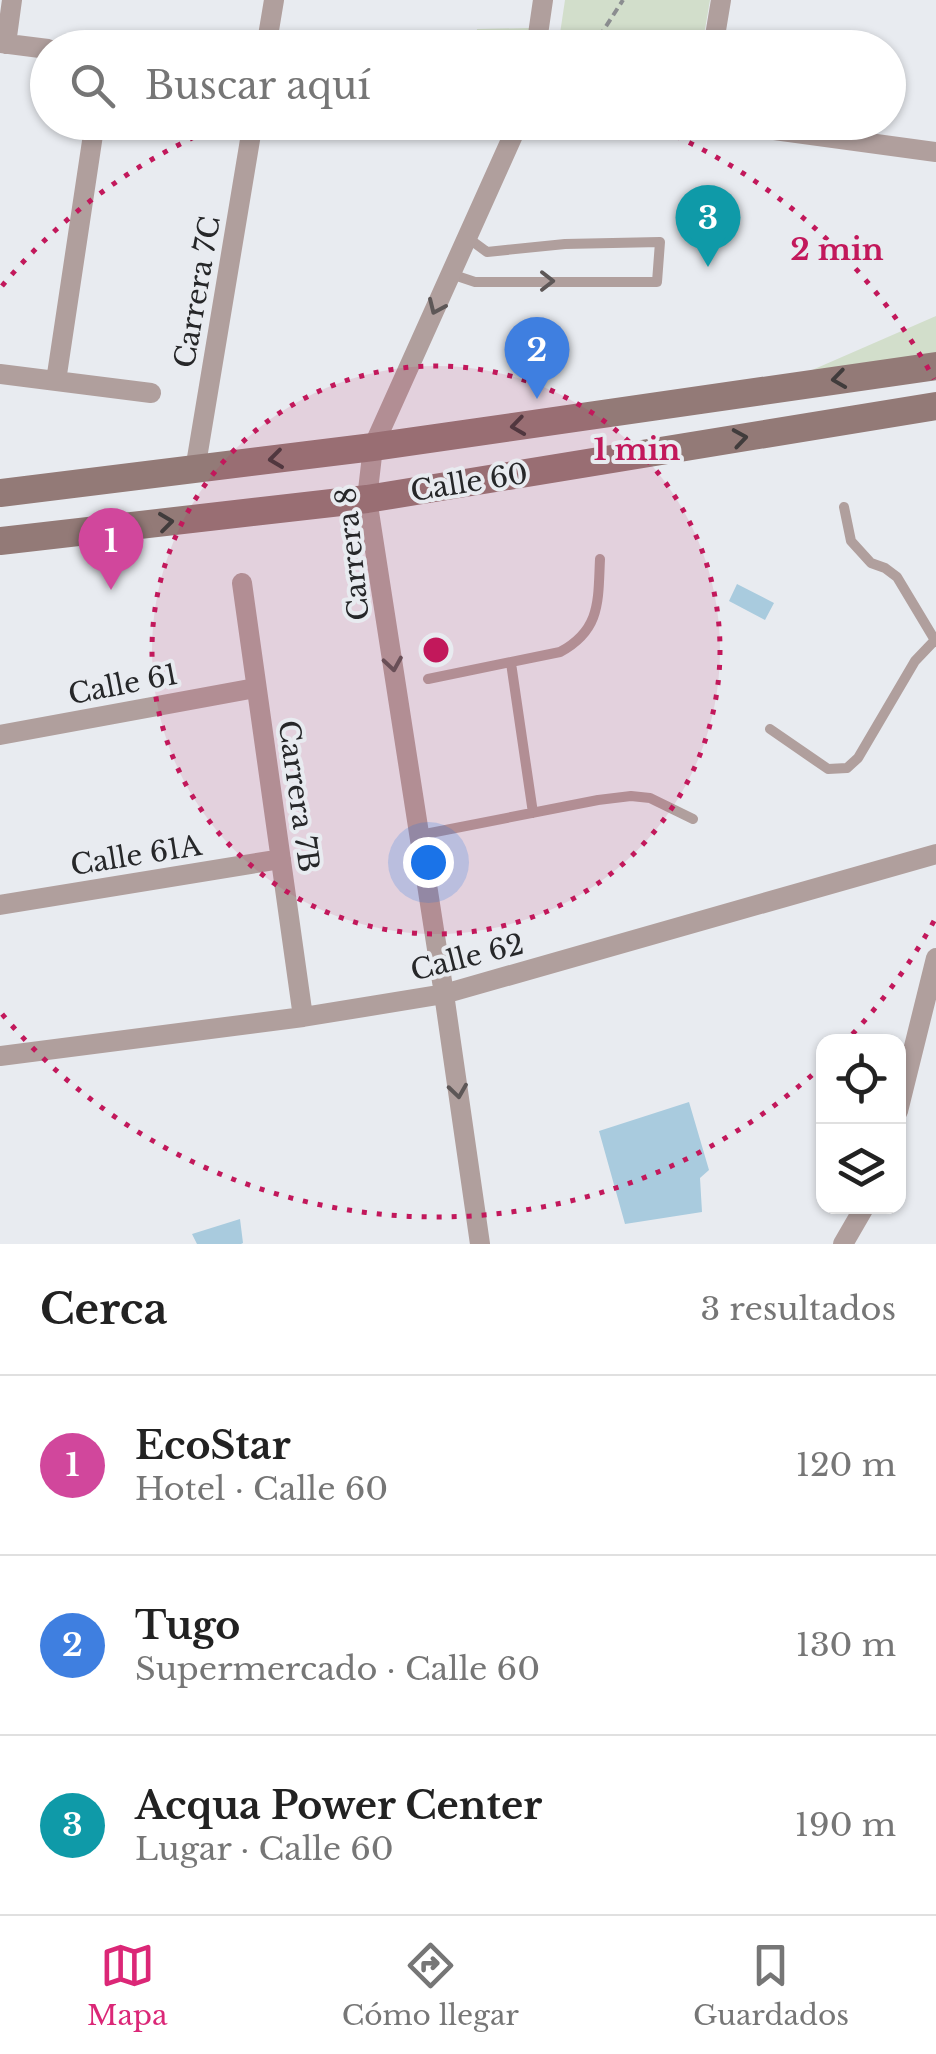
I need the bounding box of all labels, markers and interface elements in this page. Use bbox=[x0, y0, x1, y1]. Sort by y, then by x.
search box bbox=[30, 30, 906, 140]
icon: search bbox=[65, 58, 120, 113]
text: Buscar aquí bbox=[145, 62, 370, 109]
pin: 3 bbox=[676, 184, 740, 267]
street label: Carrera 7C bbox=[167, 213, 228, 371]
text: 2 min bbox=[790, 231, 884, 268]
one-way arrow bbox=[540, 270, 556, 292]
one-way arrow bbox=[428, 297, 448, 315]
pin: 2 bbox=[504, 316, 570, 399]
one-way arrow bbox=[831, 368, 848, 389]
one-way arrow bbox=[509, 414, 526, 435]
one-way arrow bbox=[732, 428, 748, 449]
text: 1 min bbox=[594, 431, 681, 468]
one-way arrow bbox=[268, 448, 285, 469]
street label: Calle 60 bbox=[408, 456, 530, 509]
street label: Carrera 8 bbox=[328, 485, 377, 622]
pin: 1 bbox=[78, 508, 144, 590]
one-way arrow bbox=[159, 512, 175, 533]
centre of rings bbox=[418, 632, 454, 668]
one-way arrow bbox=[382, 656, 403, 673]
street label: Calle 61 bbox=[65, 657, 181, 712]
street label: Carrera 7B bbox=[271, 718, 326, 874]
street label: Calle 61A bbox=[68, 828, 205, 883]
your location bbox=[403, 837, 454, 888]
street label: Calle 62 bbox=[407, 927, 527, 988]
map controls bbox=[816, 1034, 906, 1214]
button: locate bbox=[816, 1034, 906, 1124]
one-way arrow bbox=[446, 1083, 467, 1099]
button: layers bbox=[816, 1124, 906, 1214]
text: Cerca bbox=[40, 1283, 168, 1335]
text: 3 resultados bbox=[701, 1289, 896, 1329]
text: EcoStar bbox=[135, 1422, 291, 1469]
text: 1 bbox=[66, 1445, 79, 1485]
text: 120 m bbox=[796, 1445, 896, 1485]
text: Hotel · Calle 60 bbox=[135, 1469, 388, 1509]
text: Tugo bbox=[135, 1602, 240, 1649]
text: 2 bbox=[62, 1625, 83, 1665]
text: 130 m bbox=[796, 1625, 896, 1665]
text: Supermercado · Calle 60 bbox=[135, 1649, 540, 1689]
text: Acqua Power Center bbox=[135, 1782, 542, 1829]
text: 3 bbox=[62, 1805, 83, 1845]
text: 190 m bbox=[795, 1805, 896, 1845]
text: Lugar · Calle 60 bbox=[135, 1829, 394, 1869]
tab: Mapa bbox=[87, 1938, 168, 2033]
tab: Cómo llegar bbox=[342, 1938, 519, 2033]
tab: Guardados bbox=[693, 1938, 849, 2033]

